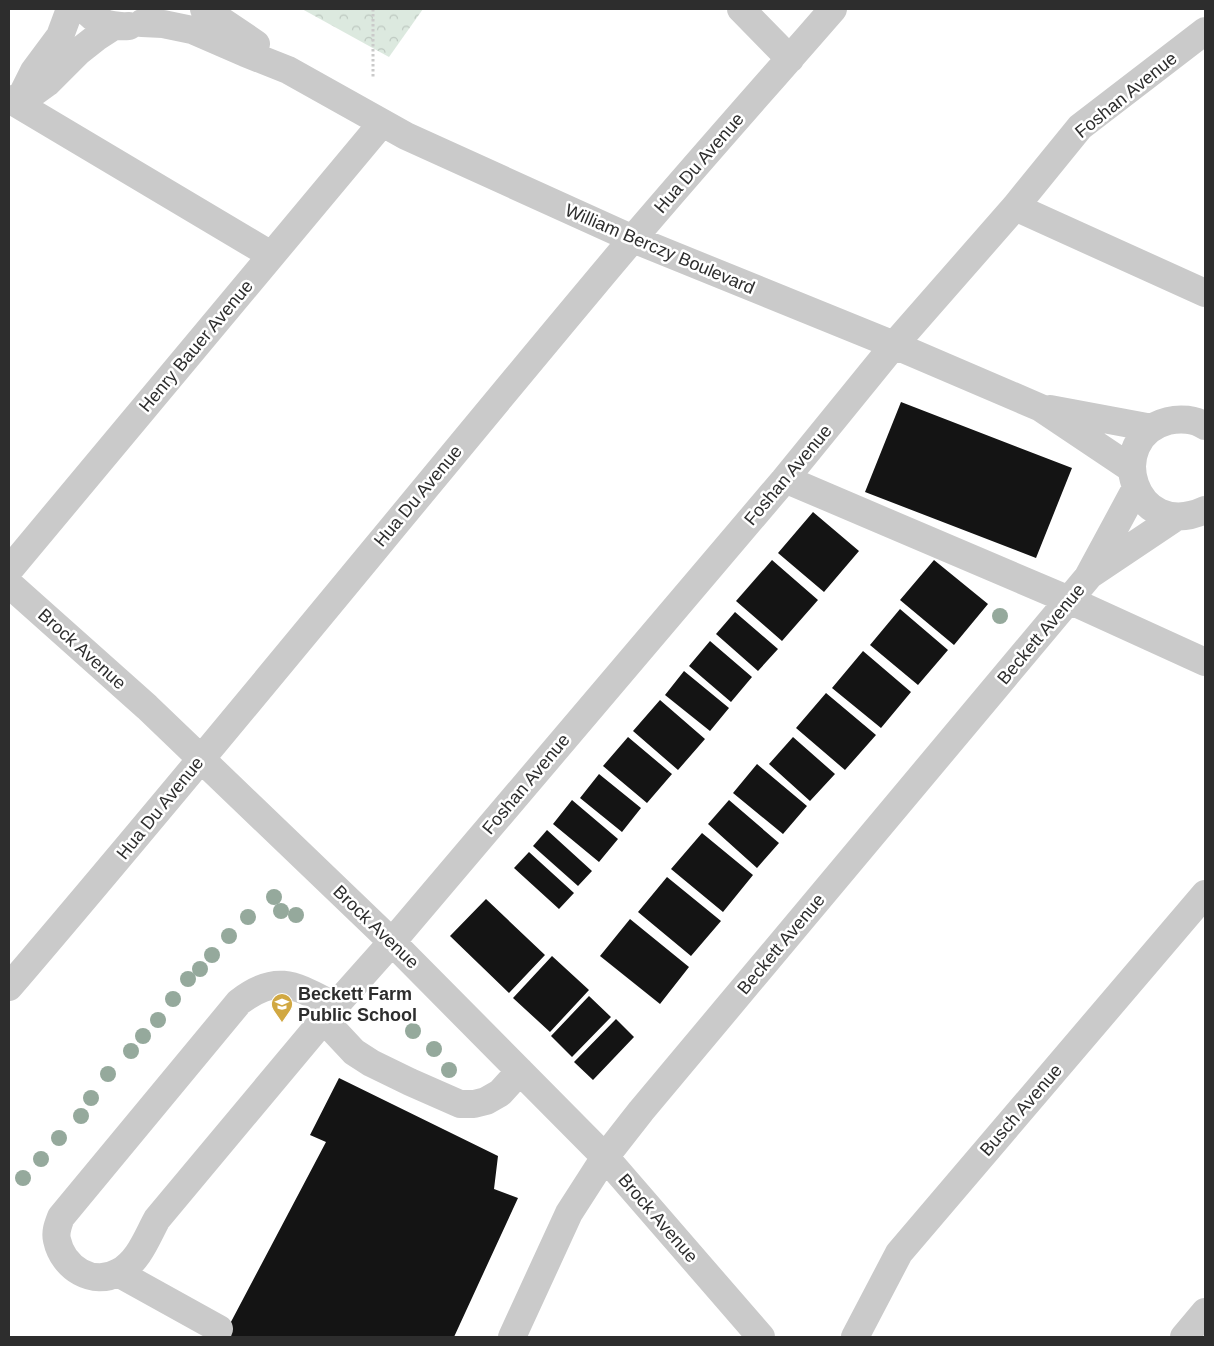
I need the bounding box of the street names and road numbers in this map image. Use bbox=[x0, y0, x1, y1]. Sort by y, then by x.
street label: Foshan Avenue bbox=[1071, 48, 1181, 142]
street label: Hua Du Avenue bbox=[650, 109, 748, 217]
street label: William Berczy Boulevard bbox=[562, 200, 758, 298]
street label: Henry Bauer Avenue bbox=[135, 276, 257, 416]
street label: Foshan Avenue bbox=[740, 421, 836, 529]
street label: Hua Du Avenue bbox=[370, 441, 466, 551]
street label: Beckett Avenue bbox=[993, 580, 1089, 688]
street label: Brock Avenue bbox=[34, 605, 130, 693]
street label: Foshan Avenue bbox=[478, 730, 574, 838]
street label: Hua Du Avenue bbox=[113, 753, 207, 863]
street label: Brock Avenue bbox=[329, 881, 423, 973]
street label: Beckett Avenue bbox=[733, 890, 829, 998]
street label: Busch Avenue bbox=[976, 1060, 1066, 1160]
street label: Brock Avenue bbox=[614, 1170, 702, 1266]

